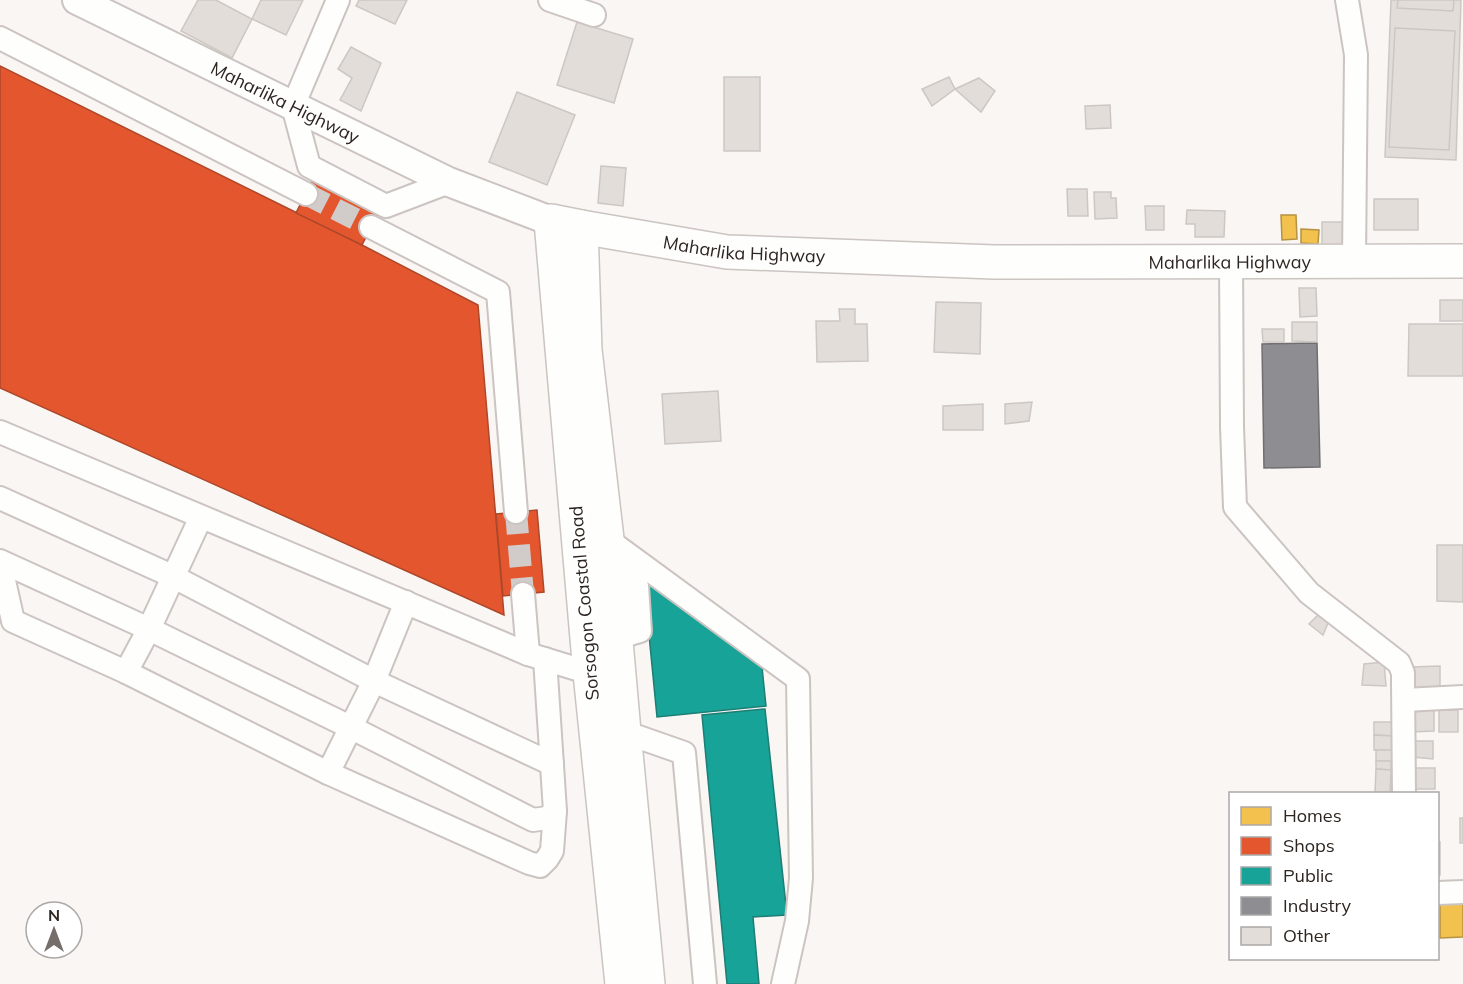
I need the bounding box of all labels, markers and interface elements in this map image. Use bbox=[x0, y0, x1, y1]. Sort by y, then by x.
street label: Maharlika Highway bbox=[207, 56, 364, 148]
street label: Maharlika Highway bbox=[662, 230, 826, 267]
street label: Maharlika Highway bbox=[1148, 250, 1312, 273]
street label: Sorsogon Coastal Road bbox=[564, 505, 604, 701]
legend bbox=[1229, 792, 1439, 960]
text: Homes bbox=[1283, 804, 1342, 827]
text: Shops bbox=[1283, 834, 1335, 857]
text: Public bbox=[1283, 864, 1333, 887]
text: Industry bbox=[1283, 894, 1352, 917]
north arrow bbox=[24, 900, 84, 960]
text: N bbox=[48, 905, 60, 925]
text: Other bbox=[1283, 924, 1331, 947]

